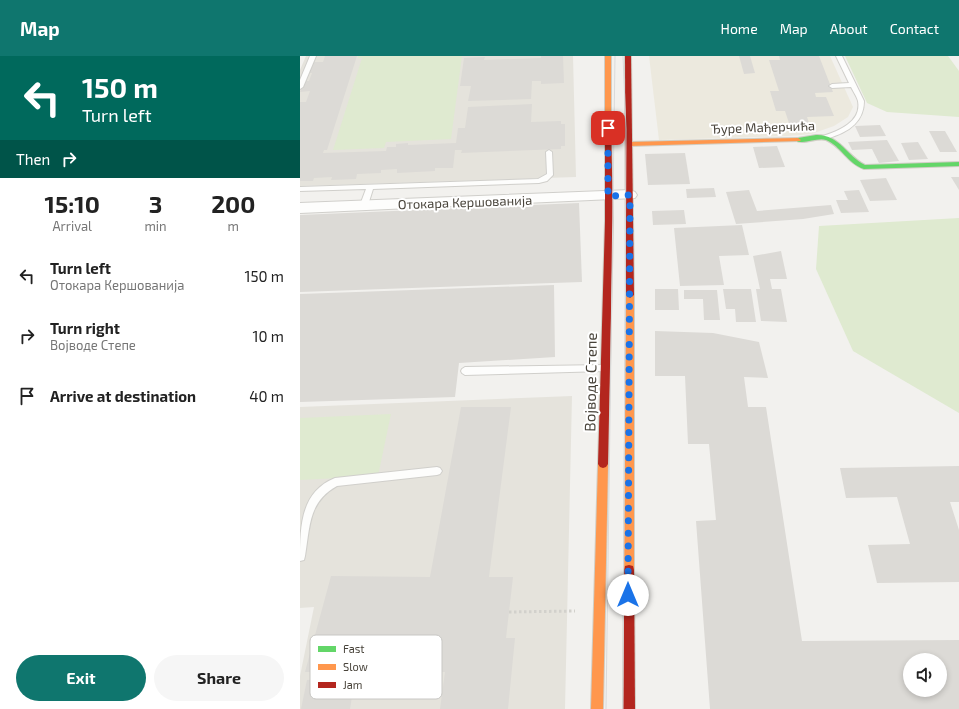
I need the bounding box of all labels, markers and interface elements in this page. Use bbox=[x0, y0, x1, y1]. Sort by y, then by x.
text: Map bbox=[20, 17, 60, 40]
text: Home bbox=[721, 20, 758, 37]
text: Map bbox=[780, 20, 808, 37]
text: About bbox=[830, 20, 868, 37]
text: Contact bbox=[890, 20, 939, 37]
text: 150 m bbox=[82, 70, 158, 104]
icon: left bbox=[16, 72, 68, 124]
text: Turn left bbox=[82, 104, 152, 126]
pin bbox=[591, 111, 625, 145]
icon: arrive bbox=[597, 117, 619, 139]
street label: Ђуре Мађерчића bbox=[711, 117, 815, 137]
icon: right bbox=[58, 148, 80, 170]
text: Then bbox=[16, 150, 50, 168]
text: 15:10 bbox=[45, 189, 100, 218]
text: 3 bbox=[149, 189, 162, 218]
text: 200 bbox=[211, 189, 255, 218]
street label: Отокара Кершованија bbox=[398, 192, 532, 212]
text: Arrival bbox=[52, 218, 92, 234]
text: min bbox=[144, 218, 167, 234]
text: m bbox=[228, 218, 239, 234]
text: Turn left bbox=[50, 259, 111, 277]
icon: left bbox=[16, 265, 38, 287]
text: 150 m bbox=[244, 267, 284, 285]
text: Отокара Кершованија bbox=[50, 277, 184, 293]
text: Turn right bbox=[50, 319, 120, 337]
icon: right bbox=[16, 325, 38, 347]
text: 10 m bbox=[252, 327, 284, 345]
street label: Војводе Степе bbox=[580, 332, 601, 432]
text: Војводе Степе bbox=[50, 337, 136, 353]
icon: arrive bbox=[16, 385, 38, 407]
text: Arrive at destination bbox=[50, 387, 196, 405]
text: 40 m bbox=[249, 387, 284, 405]
position arrow bbox=[607, 574, 649, 616]
legend bbox=[310, 635, 442, 699]
text: Fast bbox=[343, 642, 365, 655]
map controls bbox=[903, 653, 947, 697]
button: sound bbox=[903, 653, 947, 697]
button: Exit bbox=[16, 655, 146, 701]
button: Share bbox=[154, 655, 284, 701]
text: Slow bbox=[343, 660, 368, 673]
text: Jam bbox=[343, 678, 362, 691]

